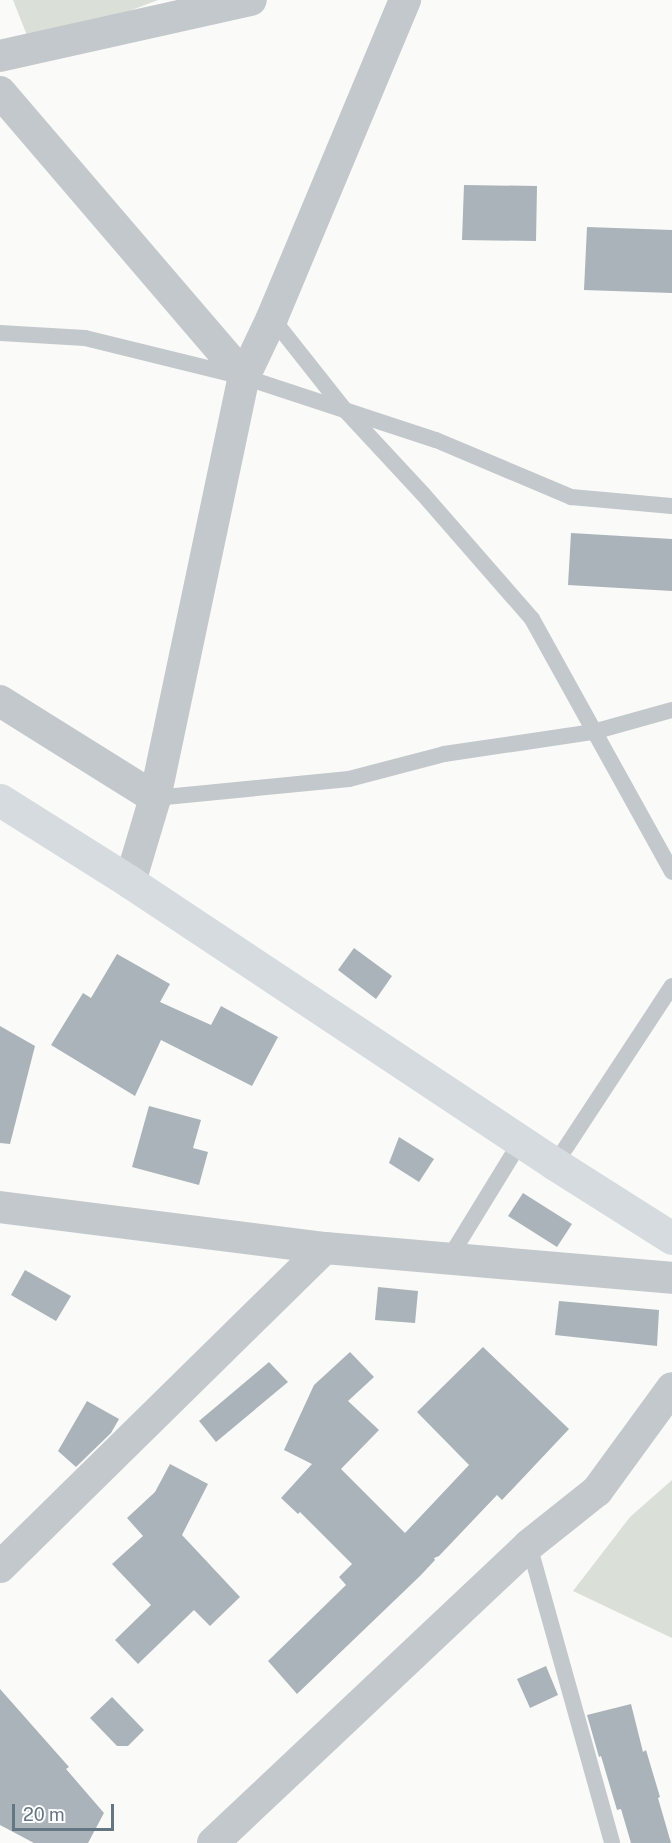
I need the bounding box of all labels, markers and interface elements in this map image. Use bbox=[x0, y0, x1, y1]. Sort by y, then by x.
scale bar bbox=[15, 1792, 117, 1830]
text: 20 m bbox=[23, 1804, 65, 1825]

